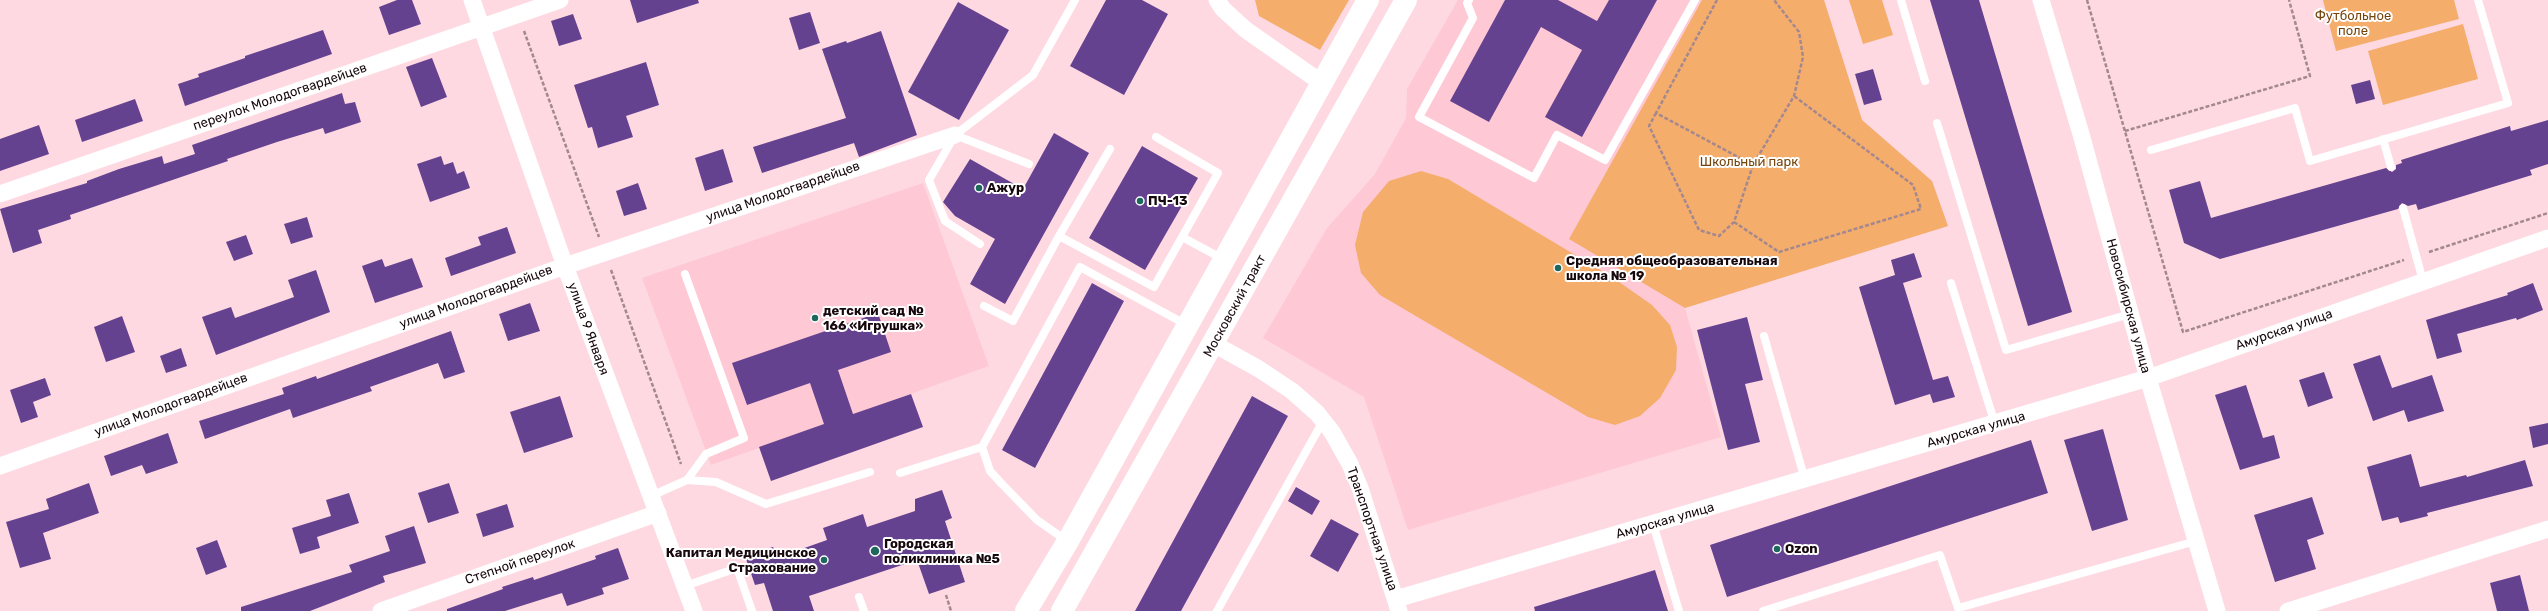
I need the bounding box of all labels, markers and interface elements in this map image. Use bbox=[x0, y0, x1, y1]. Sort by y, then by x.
park label: Футбольное поле bbox=[2315, 8, 2391, 39]
street label: переулок Молодогвардейцев bbox=[191, 60, 369, 134]
park label: Школьный парк bbox=[1700, 154, 1798, 170]
street label: улица Молодогвардейцев bbox=[704, 158, 862, 226]
place label: Ажур bbox=[987, 180, 1024, 196]
marker: Ажур bbox=[974, 183, 984, 193]
place label: ПЧ-13 bbox=[1148, 193, 1188, 209]
marker: ПЧ-13 bbox=[1135, 196, 1145, 206]
street label: Новосибирская улица bbox=[2103, 237, 2153, 375]
street label: Московский тракт bbox=[1200, 252, 1270, 360]
place label: Средняя общеобразовательная школа № 19 bbox=[1566, 253, 1778, 284]
street label: улица Молодогвардейцев bbox=[397, 262, 555, 332]
marker: Средняя общеобразовательная школа № 19 bbox=[1553, 263, 1563, 273]
street label: улица 9 Января bbox=[564, 281, 612, 377]
place label: детский сад № 166 «Игрушка» bbox=[823, 303, 924, 334]
street label: Амурская улица bbox=[2234, 306, 2334, 354]
marker: детский сад № 166 «Игрушка» bbox=[810, 313, 820, 323]
street label: улица Молодогвардейцев bbox=[92, 370, 250, 440]
street label: Амурская улица bbox=[1925, 409, 2027, 451]
street label: Транспортная улица bbox=[1343, 465, 1401, 593]
street label: Амурская улица bbox=[1614, 500, 1716, 542]
street label: Степной переулок bbox=[463, 536, 577, 588]
place label: Городская поликлиника №5 bbox=[884, 536, 1000, 567]
place label: Ozon bbox=[1785, 541, 1818, 557]
marker: Ozon bbox=[1772, 544, 1782, 554]
place label: Капитал Медицинское Страхование bbox=[666, 545, 816, 576]
marker: Городская поликлиника №5 bbox=[869, 545, 881, 557]
marker: Капитал Медицинское Страхование bbox=[819, 555, 829, 565]

